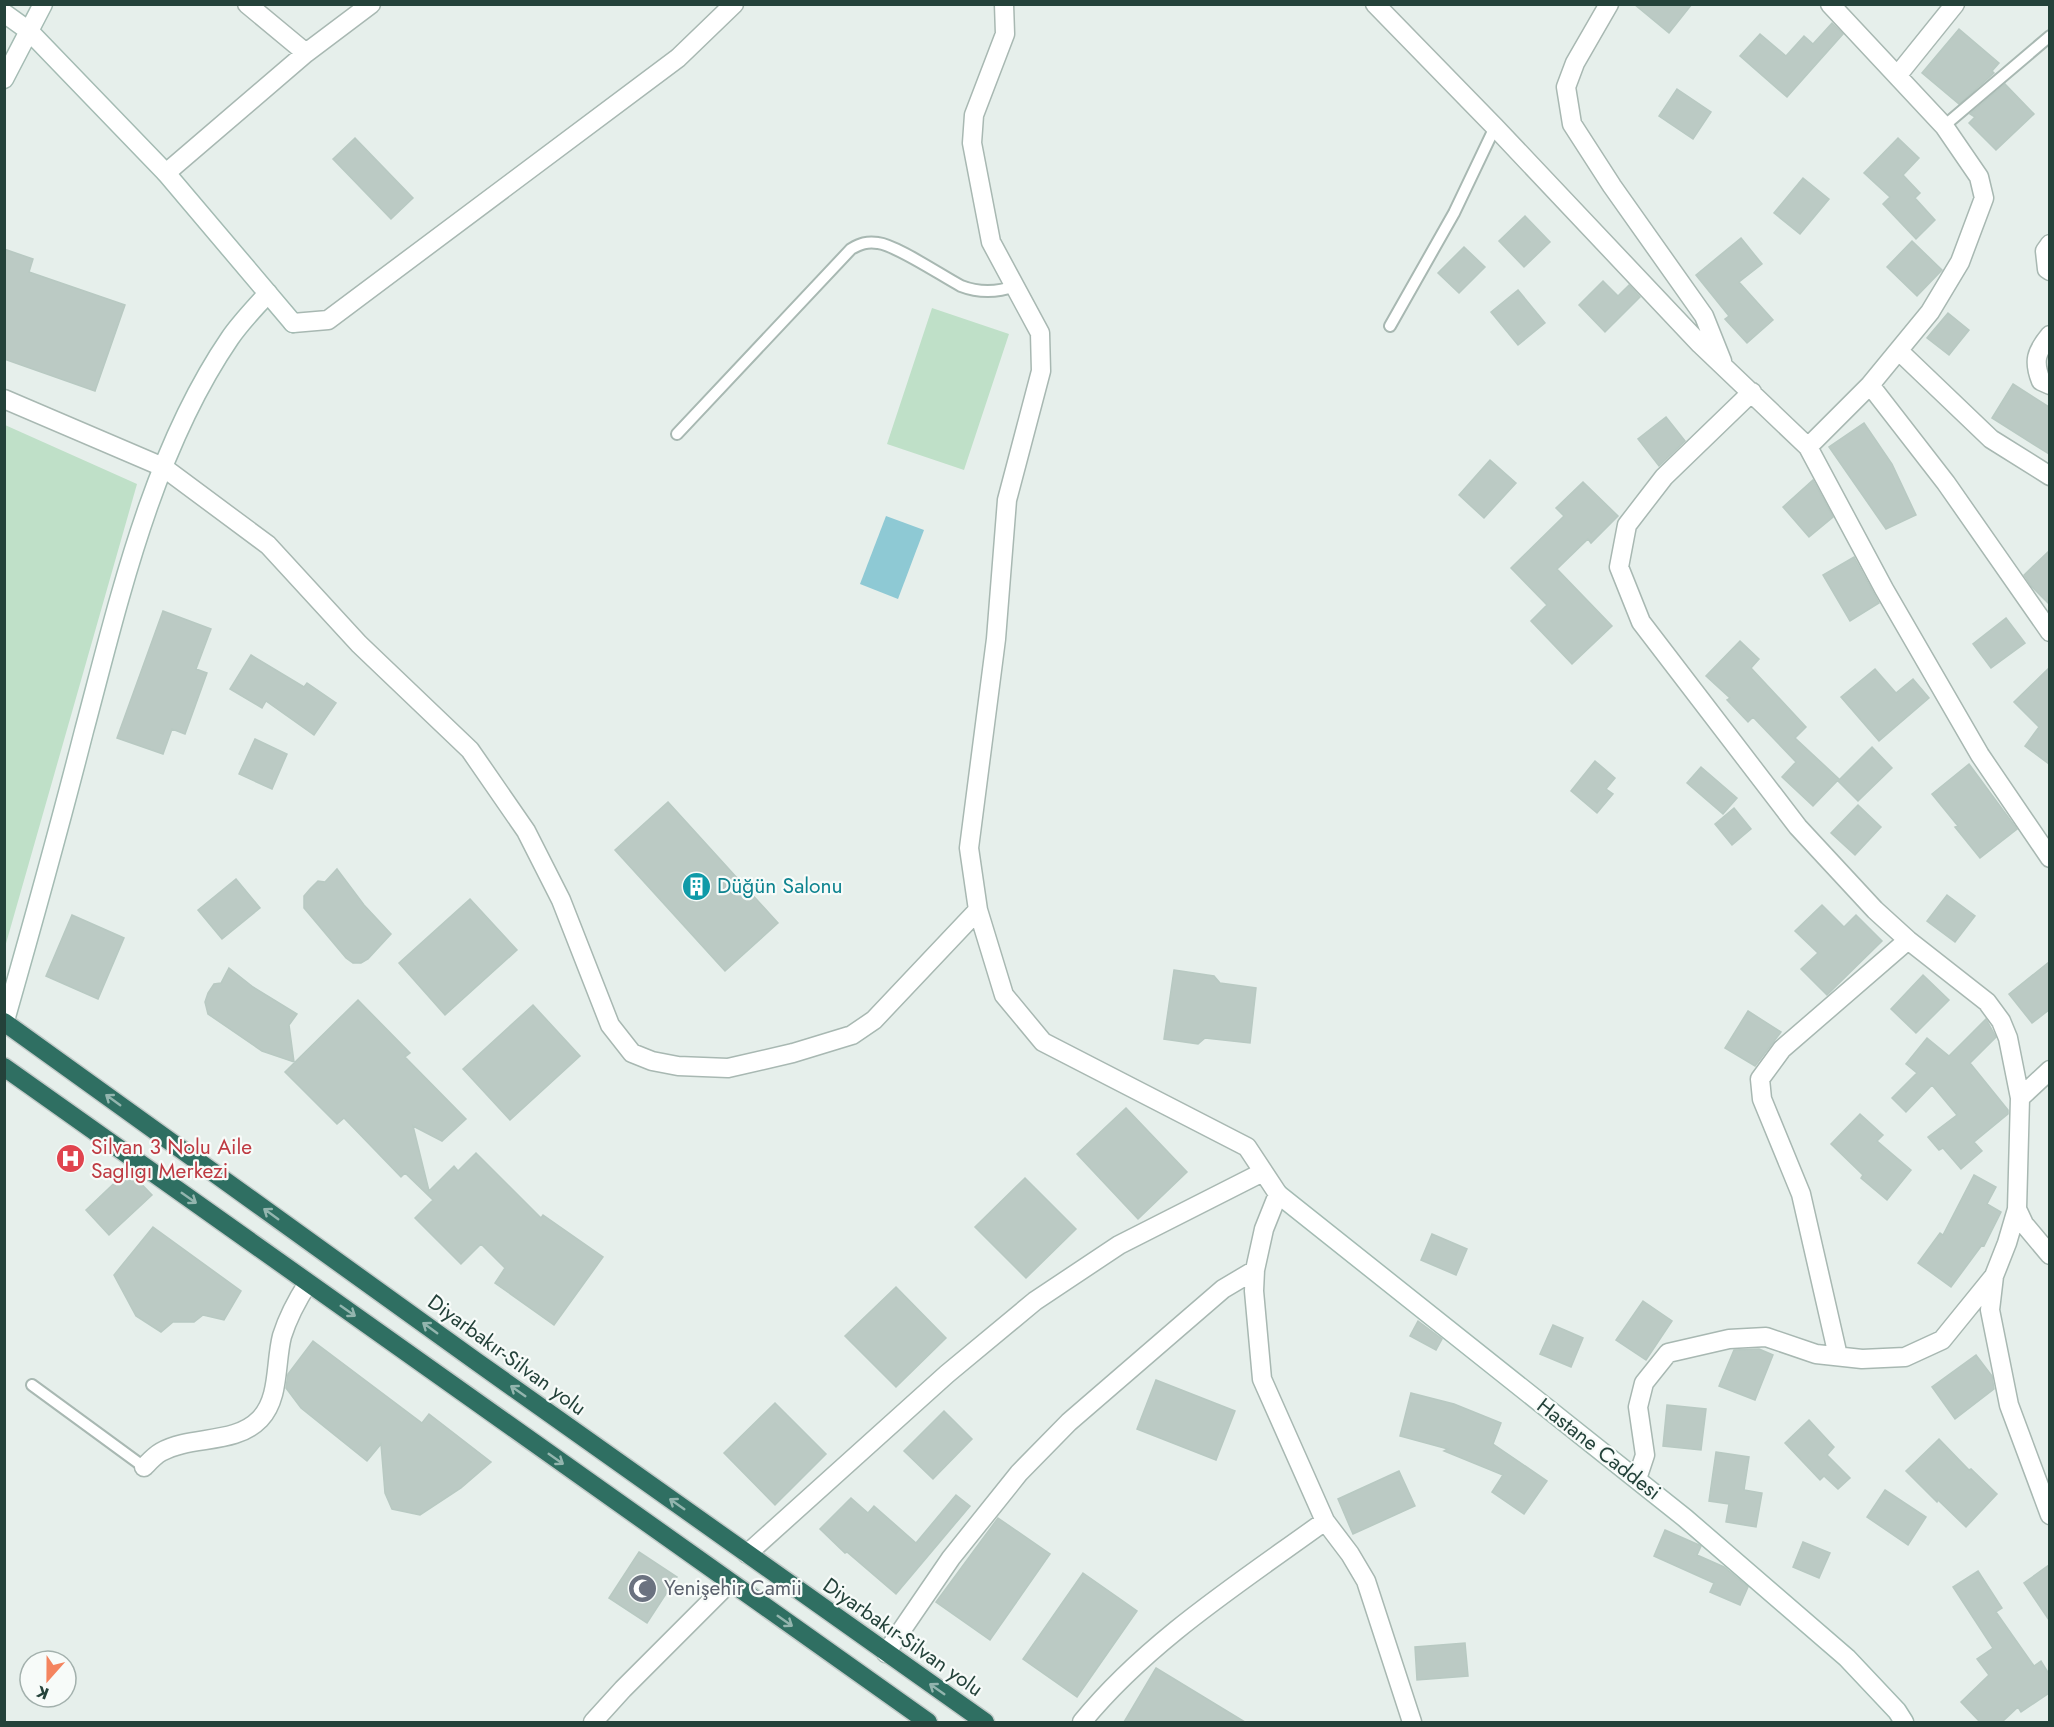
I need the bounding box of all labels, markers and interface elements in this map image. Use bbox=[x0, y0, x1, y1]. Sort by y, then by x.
building icon: Düğün Salonu bbox=[680, 870, 712, 902]
place label: Düğün Salonu bbox=[717, 871, 843, 901]
one-way arrow bbox=[106, 1094, 122, 1106]
place label: Silvan 3 Nolu Aile Saglıgı Merkezi bbox=[91, 1132, 252, 1186]
hospital icon: Silvan 3 Nolu Aile Saglıgı Merkezi bbox=[54, 1143, 86, 1175]
one-way arrow bbox=[181, 1192, 197, 1204]
one-way arrow bbox=[264, 1208, 280, 1220]
street label: Diyarbakır-Silvan yolu bbox=[422, 1287, 592, 1423]
one-way arrow bbox=[339, 1305, 356, 1317]
one-way arrow bbox=[422, 1322, 438, 1334]
one-way arrow bbox=[510, 1385, 526, 1398]
street label: Hastane Caddesi bbox=[1531, 1391, 1667, 1507]
one-way arrow bbox=[547, 1452, 563, 1465]
one-way arrow bbox=[669, 1498, 685, 1510]
street label: Diyarbakır-Silvan yolu bbox=[817, 1570, 989, 1704]
mosque icon: Yenişehir Camii bbox=[627, 1572, 659, 1604]
place label: Yenişehir Camii bbox=[664, 1573, 802, 1603]
one-way arrow bbox=[777, 1615, 793, 1627]
north arrow bbox=[18, 1649, 78, 1709]
text: K bbox=[33, 1680, 52, 1705]
one-way arrow bbox=[930, 1683, 946, 1695]

